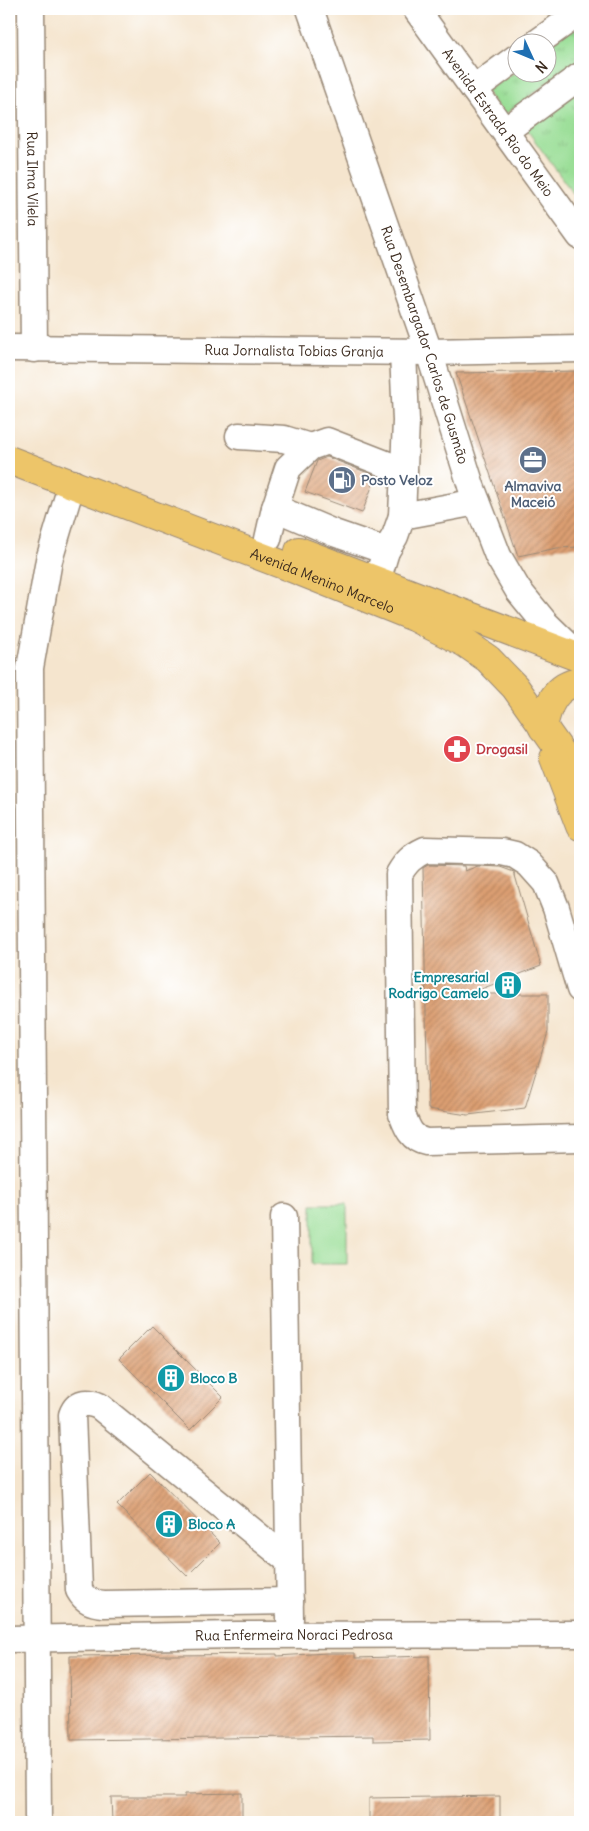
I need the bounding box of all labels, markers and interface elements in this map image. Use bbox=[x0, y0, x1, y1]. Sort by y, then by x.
north arrow bbox=[506, 32, 556, 82]
street label: Avenida Estrada Rio do Meio bbox=[438, 45, 558, 200]
text: N bbox=[532, 57, 551, 77]
street label: Rua Ilma Vilela bbox=[23, 131, 42, 227]
street label: Rua Desembargador Carlos de Gusmão bbox=[377, 224, 473, 466]
street label: Rua Jornalista Tobias Granja bbox=[204, 341, 384, 361]
office icon: Almaviva Maceió bbox=[518, 445, 548, 475]
fuel station icon: Posto Veloz bbox=[327, 465, 357, 495]
place label: Posto Veloz bbox=[361, 471, 433, 489]
place label: Almaviva Maceió bbox=[504, 477, 562, 511]
street label: Avenida Menino Marcelo bbox=[248, 544, 398, 617]
pharmacy icon: Drogasil bbox=[442, 734, 472, 764]
place label: Drogasil bbox=[476, 740, 528, 758]
place label: Empresarial Rodrigo Camelo bbox=[388, 968, 489, 1002]
building icon: Empresarial Rodrigo Camelo bbox=[493, 970, 523, 1000]
building icon: Bloco B bbox=[156, 1363, 186, 1393]
place label: Bloco B bbox=[190, 1369, 238, 1387]
building icon: Bloco A bbox=[154, 1509, 184, 1539]
place label: Bloco A bbox=[188, 1515, 235, 1533]
street label: Rua Enfermeira Noraci Pedrosa bbox=[195, 1626, 393, 1645]

